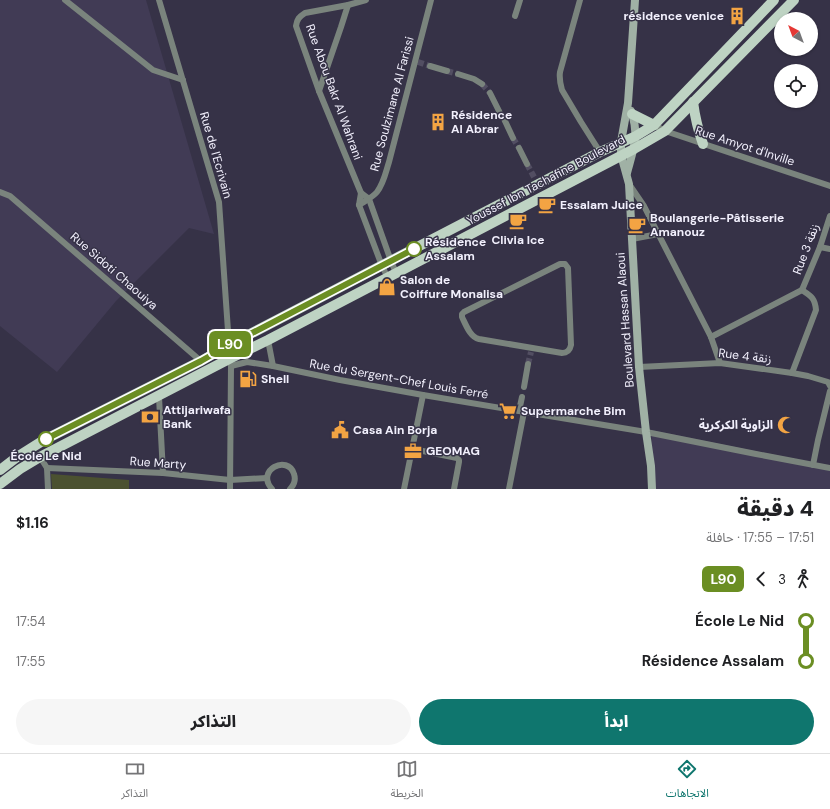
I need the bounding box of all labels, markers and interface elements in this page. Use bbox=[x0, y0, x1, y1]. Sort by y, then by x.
building icon: résidence venice bbox=[727, 6, 747, 26]
place label: résidence venice bbox=[624, 8, 724, 24]
north arrow bbox=[774, 12, 818, 56]
map controls bbox=[774, 12, 818, 108]
street label: Rue Abou Bakr Al Wahrani bbox=[302, 22, 366, 162]
street label: Rue Soulzimane Al Farissi bbox=[366, 35, 418, 173]
button: locate bbox=[774, 64, 818, 108]
place label: Résidence Al Abrar bbox=[451, 107, 512, 137]
street label: Rue de l'Ecrivain bbox=[196, 110, 236, 200]
building icon: Résidence Al Abrar bbox=[428, 112, 448, 132]
street label: Rue Amyot d'Inville bbox=[693, 122, 797, 170]
street label: Youssef Ibn Tachafine Boulevard bbox=[464, 131, 628, 229]
cafe icon: Essalam Juice bbox=[537, 195, 557, 215]
place label: Essalam Juice bbox=[560, 197, 643, 213]
place label: Boulangerie-Pâtisserie Amanouz bbox=[650, 210, 784, 240]
cafe icon: Clivia Ice bbox=[508, 211, 528, 231]
cafe icon: Boulangerie-Pâtisserie Amanouz bbox=[627, 215, 647, 235]
street label: Rue 3 زنقة bbox=[789, 221, 823, 277]
street label: Rue Sidoti Chaouiya bbox=[67, 229, 161, 313]
place label: Clivia Ice bbox=[491, 232, 545, 248]
place label: Résidence Assalam bbox=[425, 234, 486, 264]
marker: Résidence Assalam bbox=[406, 241, 422, 257]
street label: Boulevard Hassan Alaoui bbox=[612, 252, 638, 388]
place label: Salon de Coiffure Monalisa bbox=[400, 272, 503, 302]
shop icon: Salon de Coiffure Monalisa bbox=[377, 277, 397, 297]
line badge: L90 bbox=[207, 331, 253, 357]
text: L90 bbox=[217, 335, 243, 353]
street label: Rue 4 زنقة bbox=[717, 345, 773, 367]
street label: Rue du Sergent-Chef Louis Ferré bbox=[308, 355, 490, 403]
fuel station icon: Shell bbox=[238, 369, 258, 389]
place label: Shell bbox=[261, 371, 289, 387]
supermarket icon: Supermarche Bim bbox=[498, 401, 518, 421]
place label: Attijariwafa Bank bbox=[163, 402, 231, 432]
place label: Supermarche Bim bbox=[521, 403, 626, 419]
bank icon: Attijariwafa Bank bbox=[140, 407, 160, 427]
mosque icon: الزاوية الكركرية bbox=[776, 415, 796, 435]
place label: الزاوية الكركرية bbox=[699, 417, 773, 433]
public building icon: Casa Ain Borja bbox=[330, 420, 350, 440]
place label: Casa Ain Borja bbox=[353, 422, 437, 438]
marker: École Le Nid bbox=[38, 431, 54, 447]
office icon: GEOMAG bbox=[403, 441, 423, 461]
place label: GEOMAG bbox=[426, 443, 480, 459]
place label: École Le Nid bbox=[10, 448, 82, 464]
street label: Rue Marty bbox=[129, 453, 187, 473]
text: 4 دقيقة bbox=[737, 494, 814, 523]
text: $1.16 bbox=[16, 513, 49, 533]
text: 17:51 – 17:55 · حافلة bbox=[706, 529, 814, 546]
icon: back bbox=[750, 568, 772, 590]
icon: walk bbox=[792, 568, 814, 590]
text: L90 bbox=[710, 570, 736, 588]
text: 3 bbox=[778, 571, 786, 588]
text: École Le Nid bbox=[695, 611, 784, 631]
text: 17:54 bbox=[16, 613, 45, 630]
text: Résidence Assalam bbox=[642, 651, 784, 671]
text: 17:55 bbox=[16, 653, 45, 670]
button: التذاكر bbox=[16, 699, 411, 745]
button: ابدأ bbox=[419, 699, 814, 745]
tab: التذاكر bbox=[121, 758, 148, 805]
tab: الخريطة bbox=[391, 758, 424, 805]
tab: الاتجاهات bbox=[666, 758, 709, 805]

